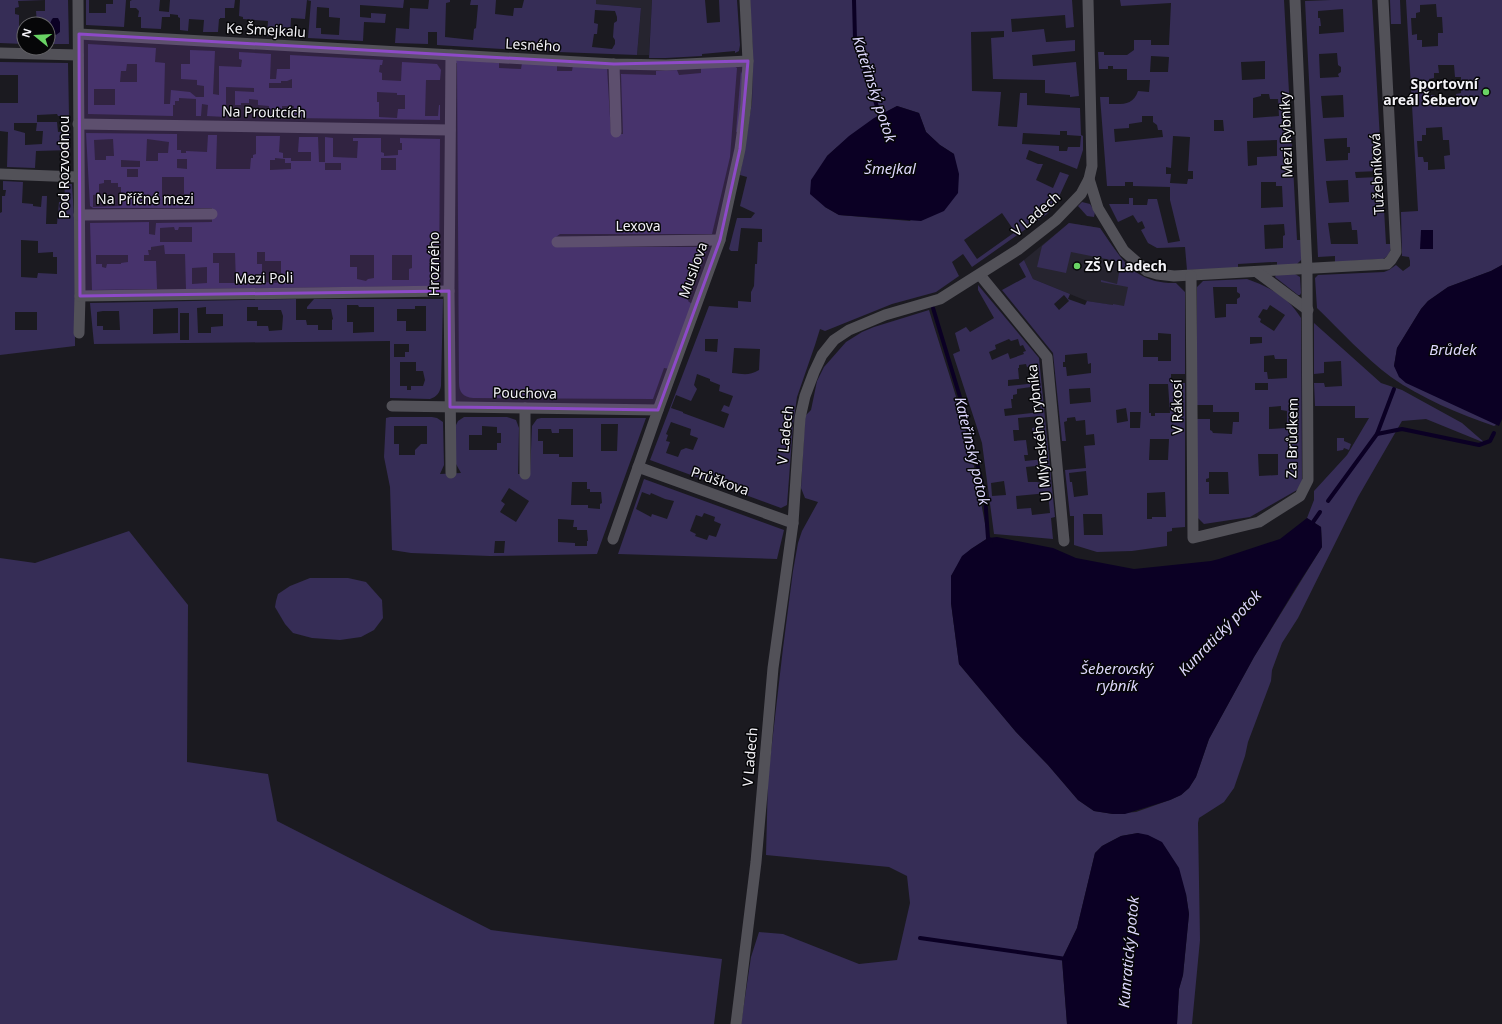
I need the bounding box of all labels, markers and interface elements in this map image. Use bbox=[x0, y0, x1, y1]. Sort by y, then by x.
north arrow bbox=[16, 16, 56, 56]
street label: Ke Šmejkalu bbox=[226, 18, 307, 41]
text: N bbox=[17, 26, 35, 39]
water label: Kateřinský potok bbox=[848, 33, 902, 145]
street label: Lesného bbox=[505, 34, 561, 55]
place label: Sportovní areál Šeberov bbox=[1383, 74, 1479, 109]
marker: Sportovní areál Šeberov bbox=[1481, 87, 1491, 97]
street label: Mezi Rybníky bbox=[1274, 91, 1296, 178]
street label: Na Proutcích bbox=[222, 101, 306, 122]
street label: Pod Rozvodnou bbox=[54, 116, 73, 218]
street label: Tužebníková bbox=[1365, 133, 1388, 215]
water label: Šmejkal bbox=[864, 158, 917, 178]
street label: V Ladech bbox=[1007, 187, 1064, 240]
street label: Na Příčné mezi bbox=[96, 189, 194, 208]
street label: Lexova bbox=[615, 216, 661, 235]
street label: Hrozného bbox=[424, 232, 443, 296]
street label: Musilova bbox=[674, 239, 711, 301]
place label: ZŠ V Ladech bbox=[1085, 256, 1167, 275]
marker: ZŠ V Ladech bbox=[1072, 261, 1082, 271]
street label: Mezi Poli bbox=[235, 267, 293, 288]
water label: Brůdek bbox=[1429, 339, 1477, 359]
street label: U Mlýnského rybníka bbox=[1022, 363, 1055, 503]
street label: V Rákosí bbox=[1167, 379, 1186, 435]
street label: Pouchova bbox=[493, 382, 557, 403]
water label: Kateřinský potok bbox=[951, 395, 995, 508]
street label: Za Brůdkem bbox=[1281, 398, 1302, 478]
street label: V Ladech bbox=[772, 405, 797, 465]
street label: Průškova bbox=[689, 462, 752, 499]
water label: Kunratický potok bbox=[1173, 585, 1266, 680]
water label: Šeberovský rybník bbox=[1081, 658, 1154, 695]
street label: V Ladech bbox=[737, 727, 762, 787]
water label: Kunratický potok bbox=[1113, 895, 1143, 1009]

